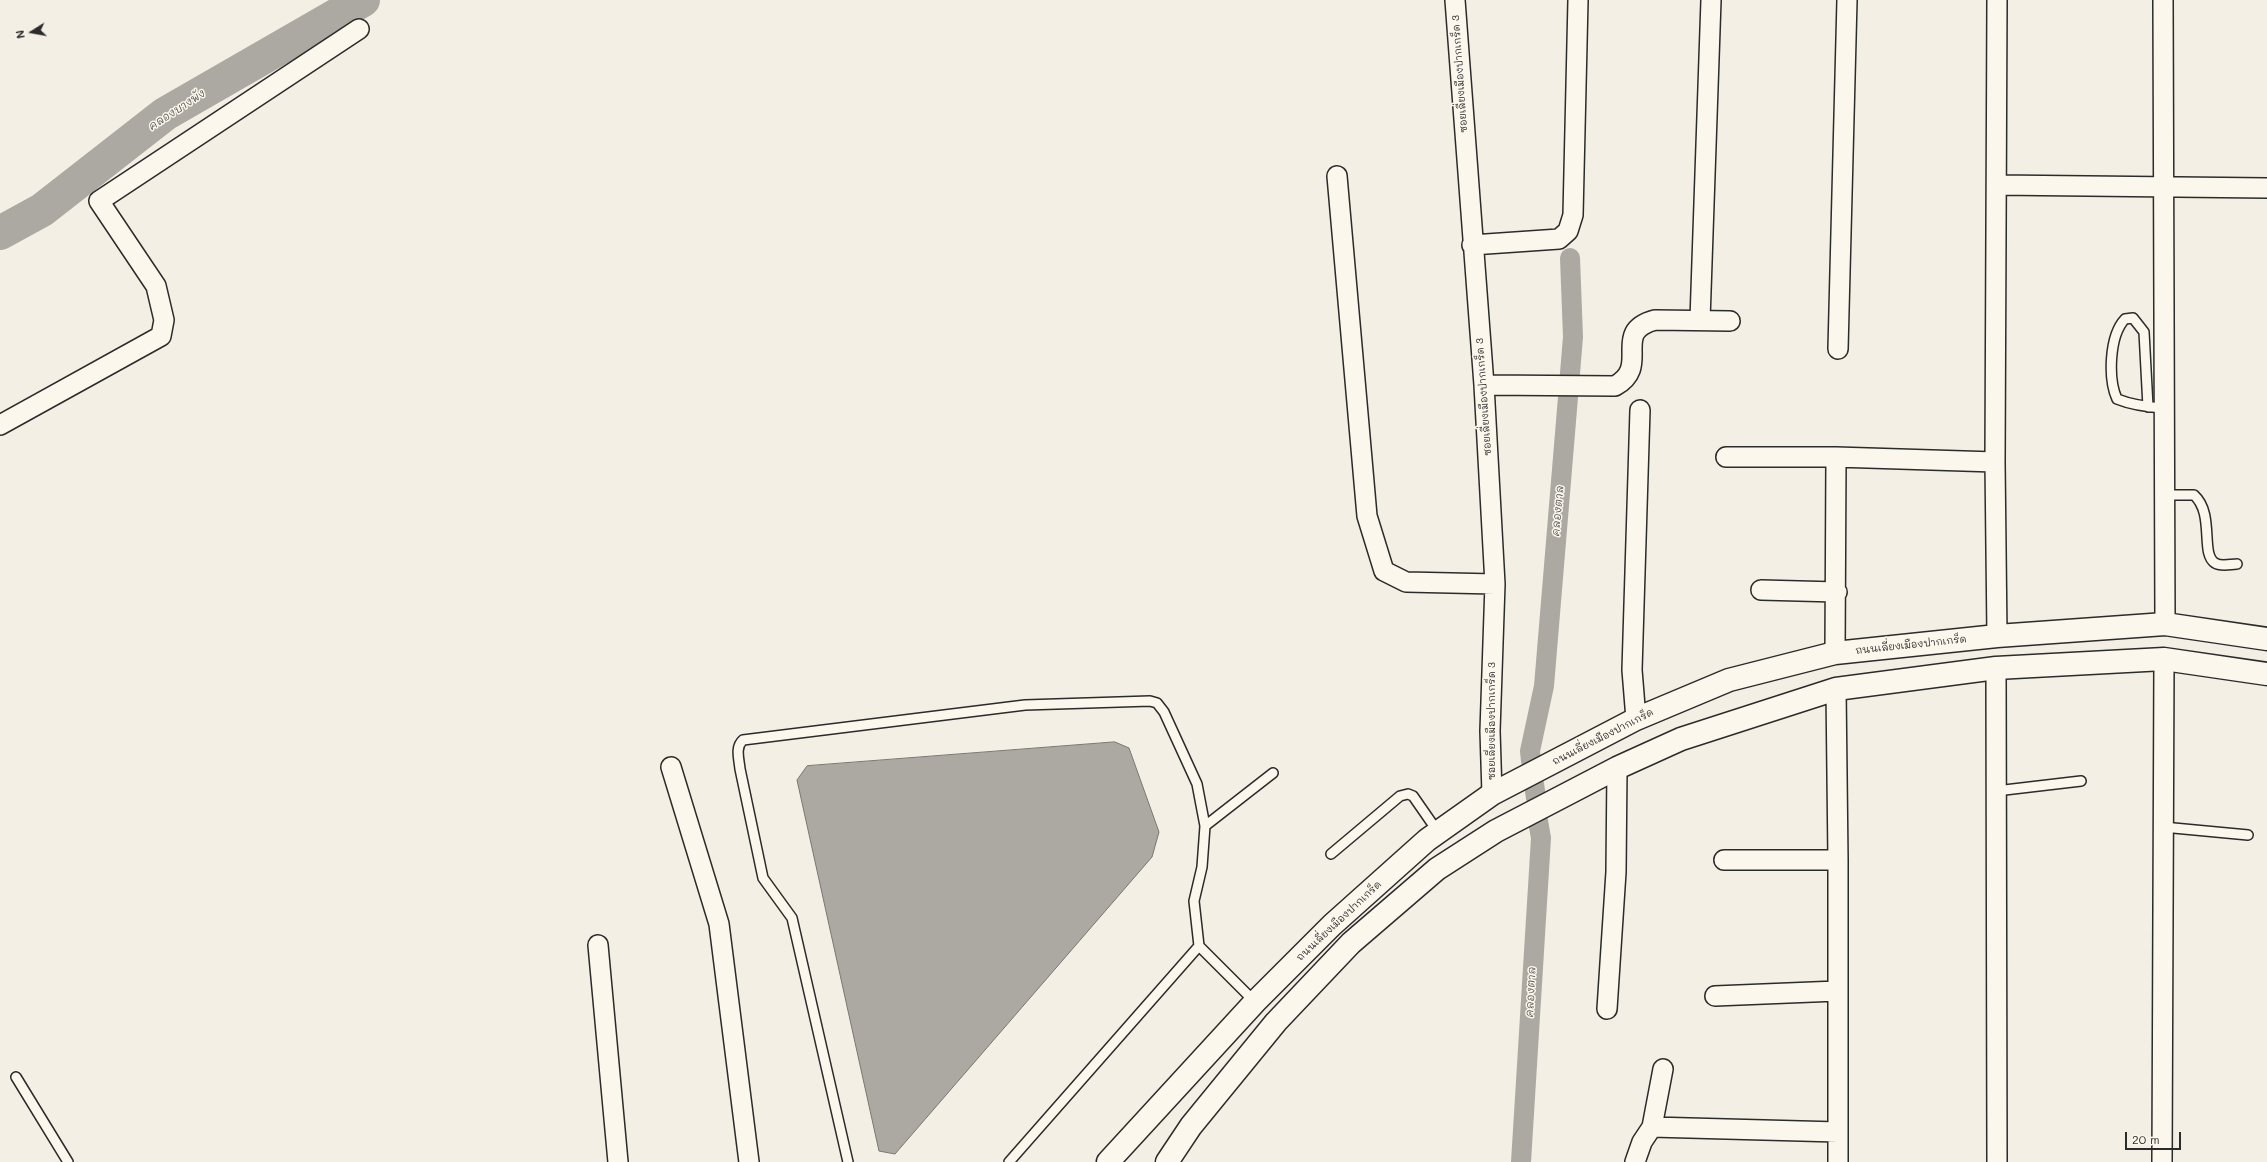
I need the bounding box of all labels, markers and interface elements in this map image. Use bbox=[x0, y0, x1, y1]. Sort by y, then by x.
north arrow bbox=[12, 12, 52, 52]
street label: ซอยเลี่ยงเมืองปากเกร็ด 3 bbox=[1450, 15, 1470, 133]
text: N bbox=[12, 29, 28, 40]
water label: คลองบางพัง bbox=[146, 87, 208, 133]
street label: ซอยเลี่ยงเมืองปากเกร็ด 3 bbox=[1474, 338, 1494, 456]
water label: คลองตาล bbox=[1549, 485, 1567, 537]
street label: ถนนเลี่ยงเมืองปากเกร็ด bbox=[1855, 633, 1967, 657]
street label: ซอยเลี่ยงเมืองปากเกร็ด 3 bbox=[1486, 662, 1498, 780]
street label: ถนนเลี่ยงเมืองปากเกร็ด bbox=[1550, 706, 1656, 768]
street label: ถนนเลี่ยงเมืองปากเกร็ด bbox=[1294, 878, 1384, 964]
water label: คลองตาล bbox=[1523, 966, 1539, 1018]
scale bar bbox=[2127, 1124, 2183, 1150]
text: 20 m bbox=[2132, 1131, 2160, 1147]

